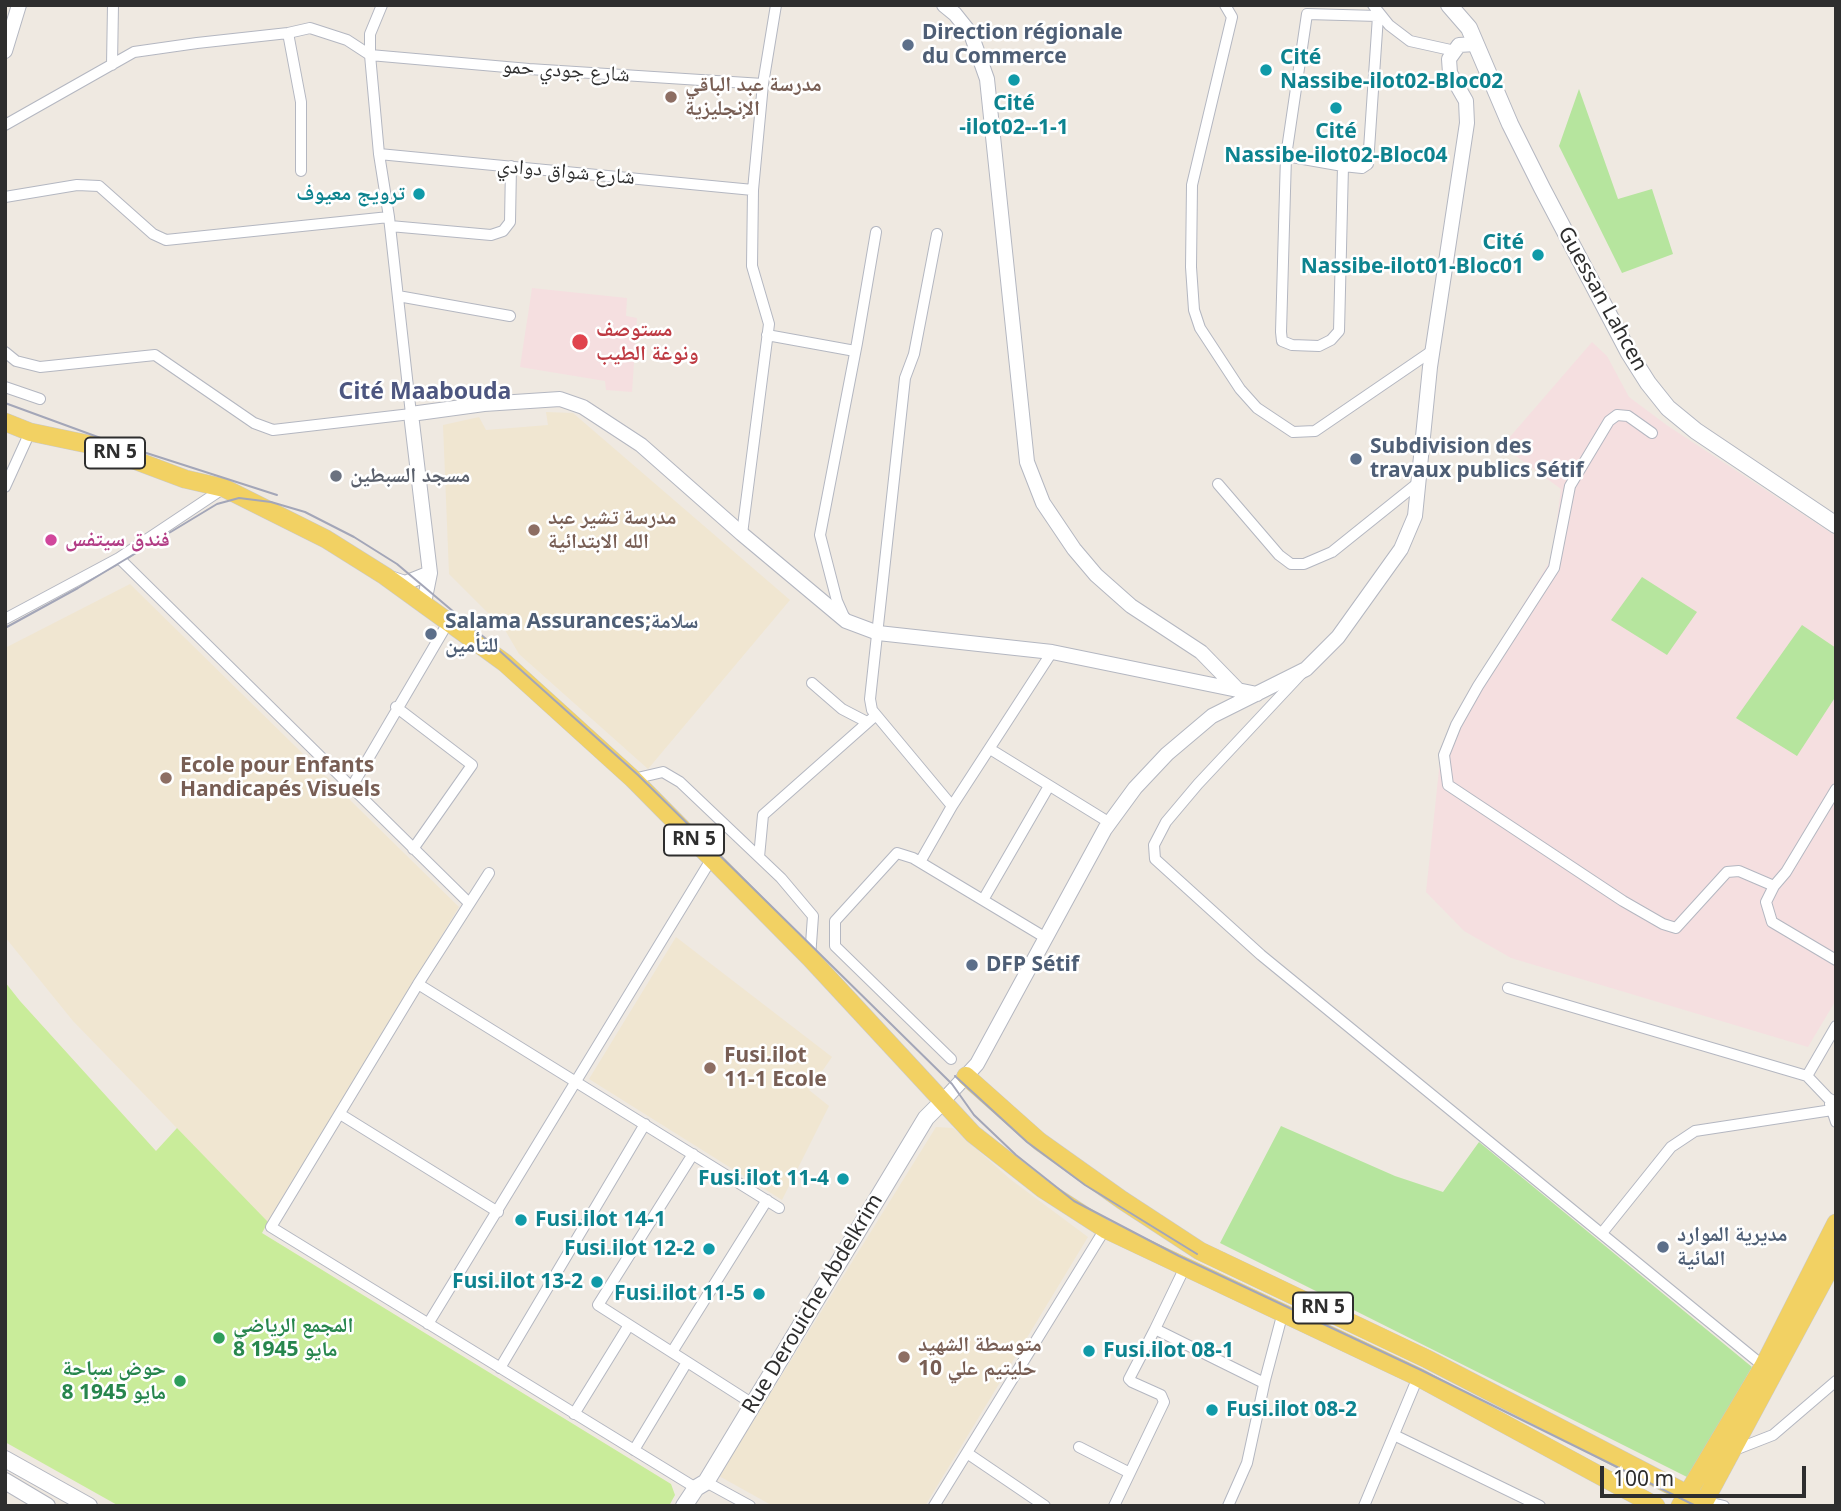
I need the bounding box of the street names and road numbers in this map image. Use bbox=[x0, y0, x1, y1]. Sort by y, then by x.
street label: شارع جودي حمو bbox=[501, 54, 631, 88]
street label: شارع شواق دوادي bbox=[496, 153, 636, 191]
street label: Guessan Lahcen bbox=[1552, 222, 1652, 376]
road number: RN 5 bbox=[85, 437, 145, 468]
road number: RN 5 bbox=[664, 824, 724, 856]
street label: Rue Derouiche Abdelkrim bbox=[737, 1190, 889, 1418]
road number: RN 5 bbox=[1293, 1292, 1353, 1324]

